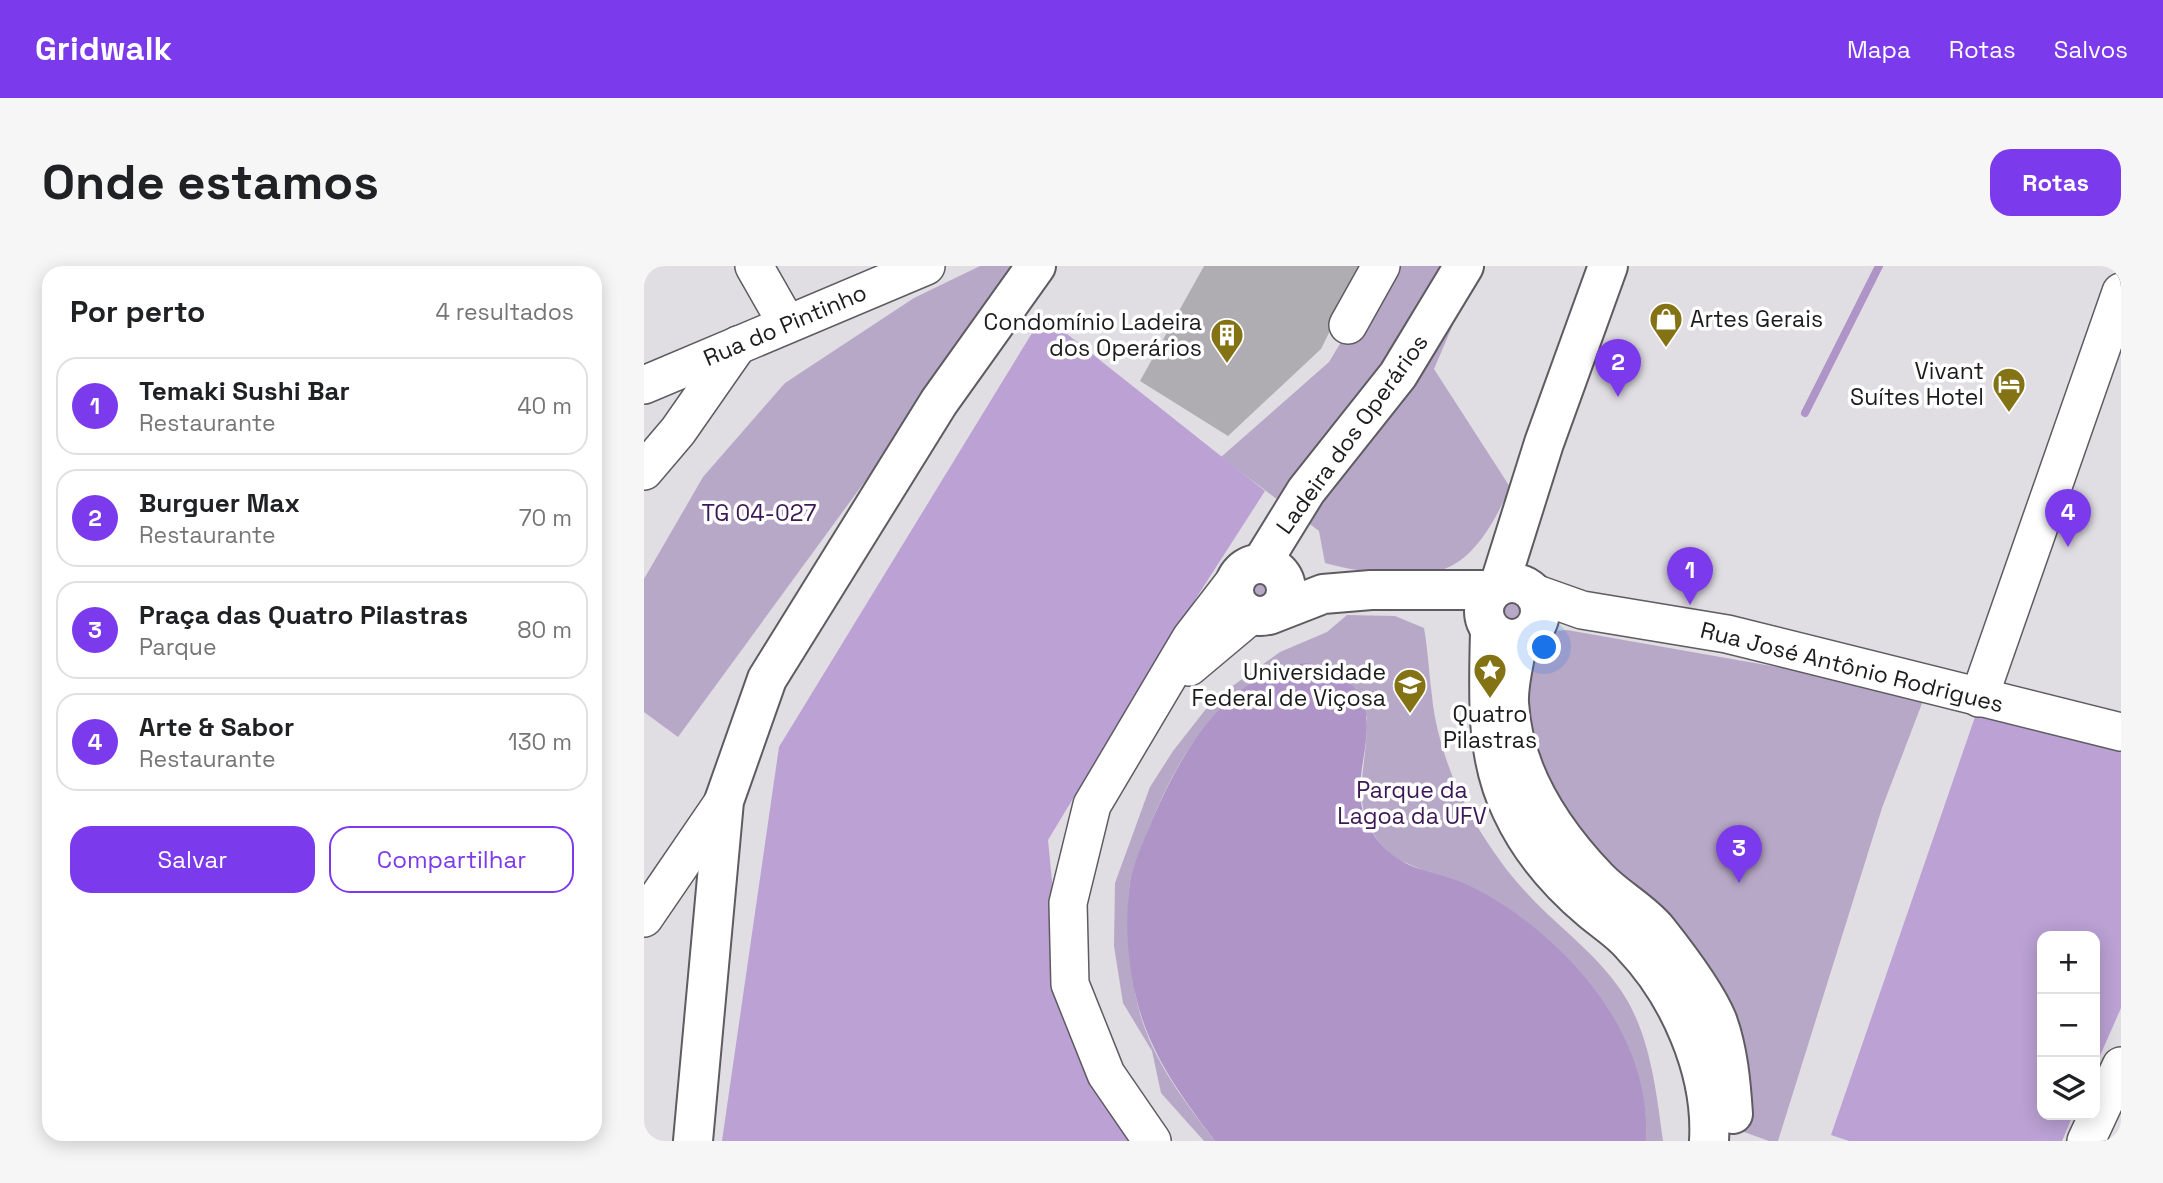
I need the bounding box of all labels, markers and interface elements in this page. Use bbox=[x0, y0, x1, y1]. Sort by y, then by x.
text: Gridwalk bbox=[35, 28, 172, 70]
text: Mapa bbox=[1847, 34, 1911, 65]
text: Rotas bbox=[1949, 34, 2016, 65]
text: Salvos bbox=[2054, 34, 2128, 65]
button: Rotas bbox=[1990, 149, 2121, 216]
text: Onde estamos bbox=[42, 151, 379, 213]
street label: Rua do Pintinho bbox=[699, 277, 871, 373]
text: Por perto bbox=[70, 292, 205, 331]
text: 4 resultados bbox=[435, 297, 574, 327]
shop icon: Artes Gerais bbox=[1647, 300, 1685, 349]
place label: Artes Gerais bbox=[1690, 304, 1823, 334]
place label: Condomínio Ladeira dos Operários bbox=[984, 307, 1202, 363]
building icon: Condomínio Ladeira dos Operários bbox=[1208, 316, 1246, 365]
street label: Ladeira dos Operários bbox=[1269, 328, 1435, 540]
pin: 2 bbox=[1595, 339, 1641, 397]
place label: Vivant Suítes Hotel bbox=[1850, 356, 1984, 412]
hotel icon: Vivant Suítes Hotel bbox=[1990, 365, 2028, 414]
text: Temaki Sushi Bar bbox=[139, 374, 350, 408]
text: 1 bbox=[90, 391, 100, 421]
text: 40 m bbox=[517, 391, 572, 421]
text: Restaurante bbox=[139, 408, 276, 438]
text: Burguer Max bbox=[139, 486, 300, 520]
pin: 4 bbox=[2045, 489, 2091, 547]
park label: TG 04-027 bbox=[702, 498, 816, 528]
text: 2 bbox=[88, 503, 102, 533]
text: 70 m bbox=[519, 503, 572, 533]
text: Restaurante bbox=[139, 520, 276, 550]
pin: 1 bbox=[1667, 547, 1713, 605]
text: Praça das Quatro Pilastras bbox=[139, 598, 468, 632]
text: 3 bbox=[88, 615, 102, 645]
text: 80 m bbox=[517, 615, 572, 645]
street label: Rua José Antônio Rodrigues bbox=[1697, 615, 2007, 719]
your location bbox=[1527, 630, 1561, 664]
text: Parque bbox=[139, 632, 217, 662]
place icon: Quatro Pilastras bbox=[1471, 651, 1509, 700]
place label: Universidade Federal de Viçosa bbox=[1192, 657, 1386, 713]
school or university icon: Universidade Federal de Viçosa bbox=[1391, 666, 1429, 715]
place label: Quatro Pilastras bbox=[1443, 699, 1537, 755]
text: Arte & Sabor bbox=[139, 710, 294, 744]
text: 4 bbox=[88, 727, 102, 757]
text: 130 m bbox=[508, 727, 572, 757]
text: Restaurante bbox=[139, 744, 276, 774]
park label: Parque da Lagoa da UFV bbox=[1337, 775, 1487, 831]
pin: 3 bbox=[1716, 825, 1762, 883]
button: Salvar bbox=[70, 826, 315, 893]
button: Compartilhar bbox=[329, 826, 574, 893]
map controls bbox=[2037, 931, 2100, 1120]
button: + bbox=[2037, 931, 2100, 994]
button: − bbox=[2037, 994, 2100, 1057]
button: layers bbox=[2037, 1057, 2100, 1120]

